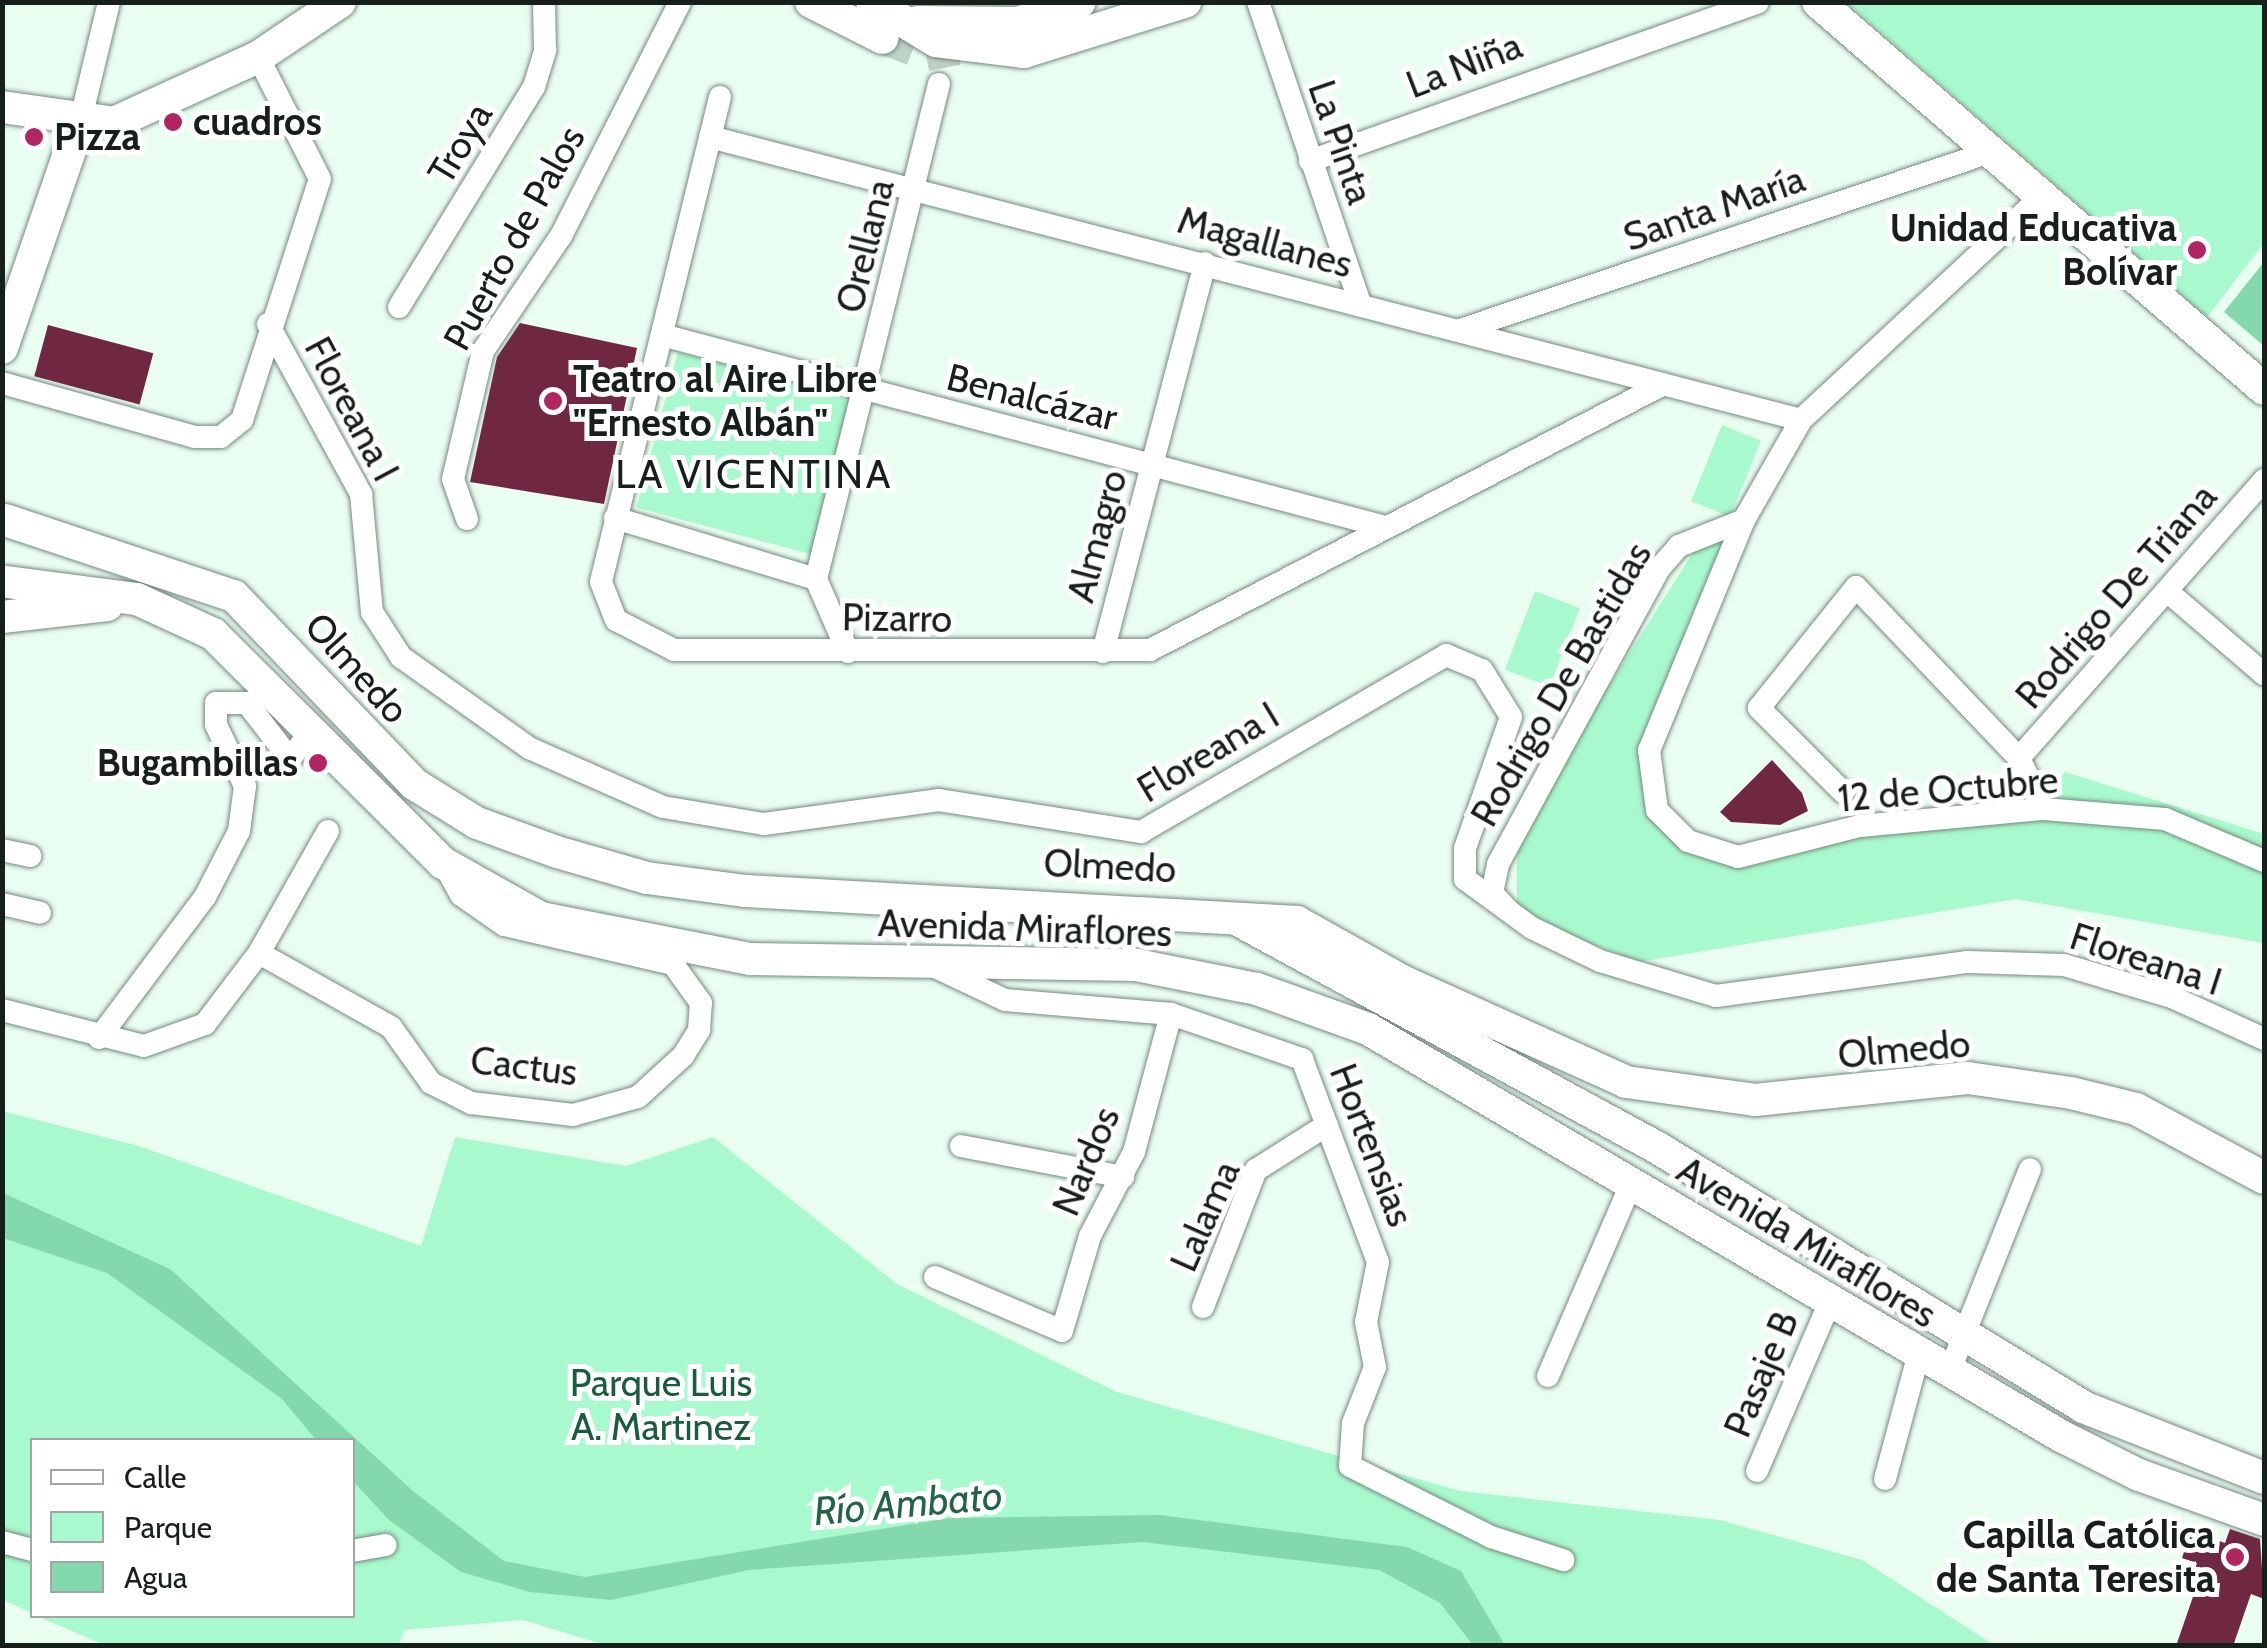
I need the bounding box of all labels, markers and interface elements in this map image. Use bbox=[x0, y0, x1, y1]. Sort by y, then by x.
street label: La Niña bbox=[1400, 22, 1528, 108]
street label: La Pinta bbox=[1299, 74, 1383, 210]
street label: Troya bbox=[418, 94, 502, 192]
place label: cuadros bbox=[193, 99, 322, 145]
marker: cuadros bbox=[162, 111, 184, 133]
place label: Pizza bbox=[54, 114, 140, 160]
street label: Puerto de Palos bbox=[434, 118, 594, 358]
marker: Pizza bbox=[23, 126, 45, 148]
street label: Santa María bbox=[1618, 156, 1810, 260]
street label: Orellana bbox=[826, 175, 904, 317]
street label: Magallanes bbox=[1173, 197, 1357, 287]
place label: Unidad Educativa Bolívar bbox=[1890, 205, 2177, 294]
marker: Unidad Educativa Bolívar bbox=[2186, 239, 2208, 261]
street label: Floreana I bbox=[295, 329, 409, 489]
street label: Benalcázar bbox=[942, 354, 1122, 440]
place label: Teatro al Aire Libre "Ernesto Albán" bbox=[573, 356, 877, 446]
marker: Teatro al Aire Libre "Ernesto Albán" bbox=[542, 390, 564, 412]
district label: LA VICENTINA bbox=[615, 450, 893, 498]
street label: Almagro bbox=[1058, 465, 1136, 607]
street label: Rodrigo De Triana bbox=[2006, 474, 2226, 718]
street label: Rodrigo De Bastidas bbox=[1461, 534, 1661, 834]
street label: Pizarro bbox=[842, 594, 952, 642]
street label: Olmedo bbox=[296, 603, 418, 733]
street label: Floreana I bbox=[1129, 692, 1287, 812]
place label: Bugambillas bbox=[97, 740, 298, 786]
marker: Bugambillas bbox=[307, 752, 329, 774]
street label: 12 de Octubre bbox=[1836, 757, 2060, 821]
street label: Olmedo bbox=[1043, 840, 1177, 892]
street label: Avenida Miraflores bbox=[877, 900, 1173, 956]
street label: Floreana I bbox=[2065, 913, 2227, 1005]
street label: Olmedo bbox=[1836, 1021, 1972, 1077]
street label: Cactus bbox=[468, 1037, 580, 1095]
street label: Hortensias bbox=[1320, 1057, 1424, 1233]
street label: Nardos bbox=[1043, 1100, 1129, 1222]
street label: Avenida Miraflores bbox=[1669, 1147, 1945, 1337]
street label: Lalama bbox=[1161, 1154, 1249, 1278]
street label: Pasaje B bbox=[1714, 1304, 1808, 1444]
park label: Parque Luis A. Martinez bbox=[570, 1360, 752, 1450]
legend bbox=[30, 1438, 355, 1618]
text: Calle bbox=[124, 1459, 186, 1496]
water label: Río Ambato bbox=[812, 1471, 1004, 1535]
text: Parque bbox=[124, 1509, 212, 1546]
place label: Capilla Católica de Santa Teresita bbox=[1936, 1512, 2215, 1602]
marker: Capilla Católica de Santa Teresita bbox=[2224, 1546, 2246, 1568]
text: Agua bbox=[124, 1559, 187, 1596]

